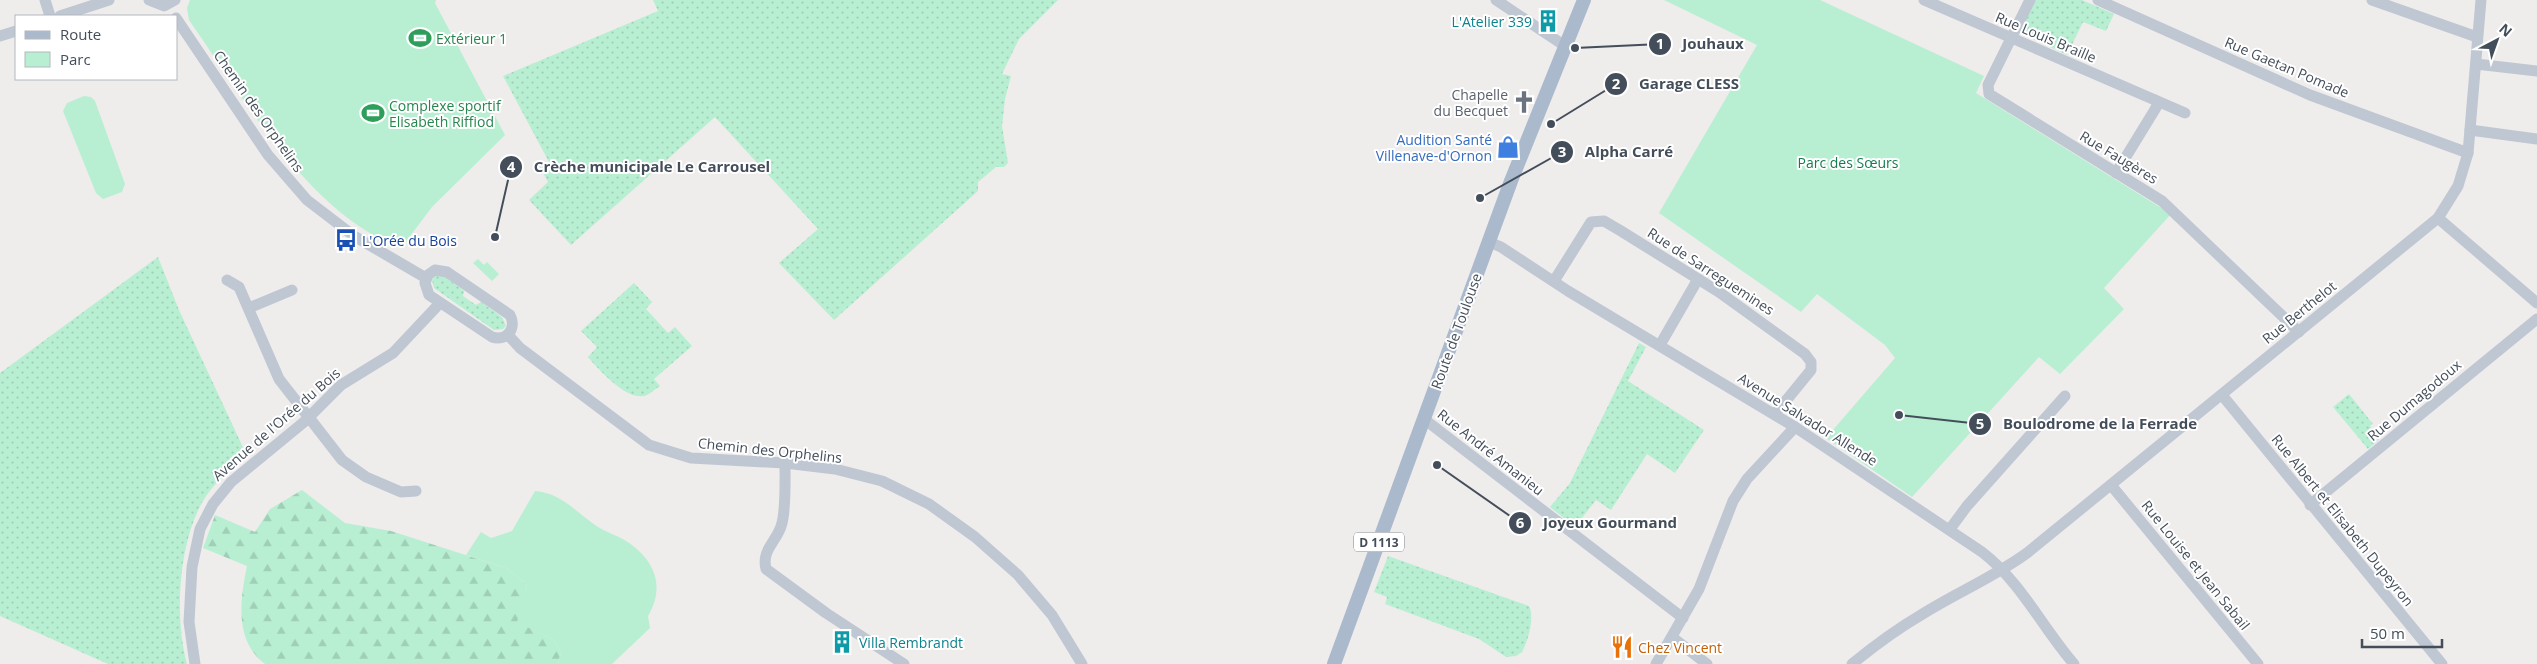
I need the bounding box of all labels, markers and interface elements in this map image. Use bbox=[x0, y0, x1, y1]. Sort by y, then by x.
street label: Rue Louis Braille bbox=[1993, 7, 2099, 67]
building icon: L'Atelier 339 bbox=[1535, 8, 1561, 34]
place label: L'Atelier 339 bbox=[1452, 12, 1532, 31]
legend bbox=[15, 15, 178, 80]
north arrow bbox=[2472, 15, 2522, 65]
text: N bbox=[2495, 19, 2516, 41]
text: Route bbox=[60, 24, 101, 44]
sports icon: Extérieur 1 bbox=[407, 25, 433, 51]
place label: Extérieur 1 bbox=[436, 29, 507, 48]
callout: Jouhaux bbox=[1647, 29, 1754, 59]
street label: Rue Gaetan Pomade bbox=[2222, 32, 2352, 102]
text: 1 bbox=[1656, 33, 1664, 53]
text: Jouhaux bbox=[1680, 33, 1744, 53]
street label: Chemin des Orphelins bbox=[210, 46, 308, 176]
text: Parc bbox=[60, 49, 91, 69]
callout: Garage CLESS bbox=[1604, 69, 1749, 99]
text: 2 bbox=[1612, 73, 1621, 93]
text: Garage CLESS bbox=[1639, 73, 1739, 93]
place label: Chapelle du Becquet bbox=[1434, 85, 1508, 120]
church icon: Chapelle du Becquet bbox=[1511, 89, 1537, 115]
place label: Complexe sportif Elisabeth Riffiod bbox=[389, 96, 502, 131]
sports icon: Complexe sportif Elisabeth Riffiod bbox=[360, 100, 386, 126]
street label: Rue Faugères bbox=[2076, 126, 2162, 188]
place label: Audition Santé Villenave-d'Ornon bbox=[1376, 130, 1492, 165]
shop icon: Audition Santé Villenave-d'Ornon bbox=[1495, 134, 1521, 160]
callout: Alpha Carré bbox=[1550, 137, 1683, 167]
text: 3 bbox=[1558, 141, 1566, 161]
text: Alpha Carré bbox=[1585, 141, 1673, 161]
callout: Crèche municipale Le Carrousel bbox=[499, 152, 780, 182]
park label: Parc des Sœurs bbox=[1798, 153, 1899, 172]
text: 4 bbox=[507, 156, 516, 176]
text: Crèche municipale Le Carrousel bbox=[534, 156, 770, 176]
street label: Rue de Sarreguemines bbox=[1644, 223, 1778, 319]
bus stop icon: L'Orée du Bois bbox=[333, 227, 359, 253]
place label: L'Orée du Bois bbox=[362, 231, 457, 250]
street label: Route de Toulouse bbox=[1426, 270, 1486, 392]
street label: Rue Berthelot bbox=[2258, 276, 2340, 348]
street label: Rue Dumagodoux bbox=[2363, 355, 2465, 445]
street label: Avenue de l'Orée du Bois bbox=[208, 363, 344, 485]
street label: Avenue Salvador Allende bbox=[1735, 368, 1882, 470]
street label: Rue André Amanieu bbox=[1434, 404, 1548, 500]
callout: Boulodrome de la Ferrade bbox=[1968, 409, 2207, 439]
text: 5 bbox=[1976, 413, 1984, 433]
text: Boulodrome de la Ferrade bbox=[2003, 413, 2197, 433]
street label: Rue Albert et Elisabeth Dupeyron bbox=[2268, 430, 2418, 610]
street label: Chemin des Orphelins bbox=[697, 433, 843, 467]
street label: Rue Louise et Jean Sabail bbox=[2138, 496, 2254, 634]
callout: Joyeux Gourmand bbox=[1508, 508, 1687, 538]
text: 6 bbox=[1516, 512, 1525, 532]
text: Joyeux Gourmand bbox=[1541, 512, 1677, 532]
road number: D 1113 bbox=[1354, 532, 1404, 552]
scale bar bbox=[2362, 616, 2442, 648]
text: 50 m bbox=[2370, 623, 2405, 643]
building icon: Villa Rembrandt bbox=[829, 629, 855, 655]
place label: Villa Rembrandt bbox=[859, 633, 963, 652]
restaurant icon: Chez Vincent bbox=[1609, 634, 1635, 660]
place label: Chez Vincent bbox=[1638, 638, 1722, 657]

